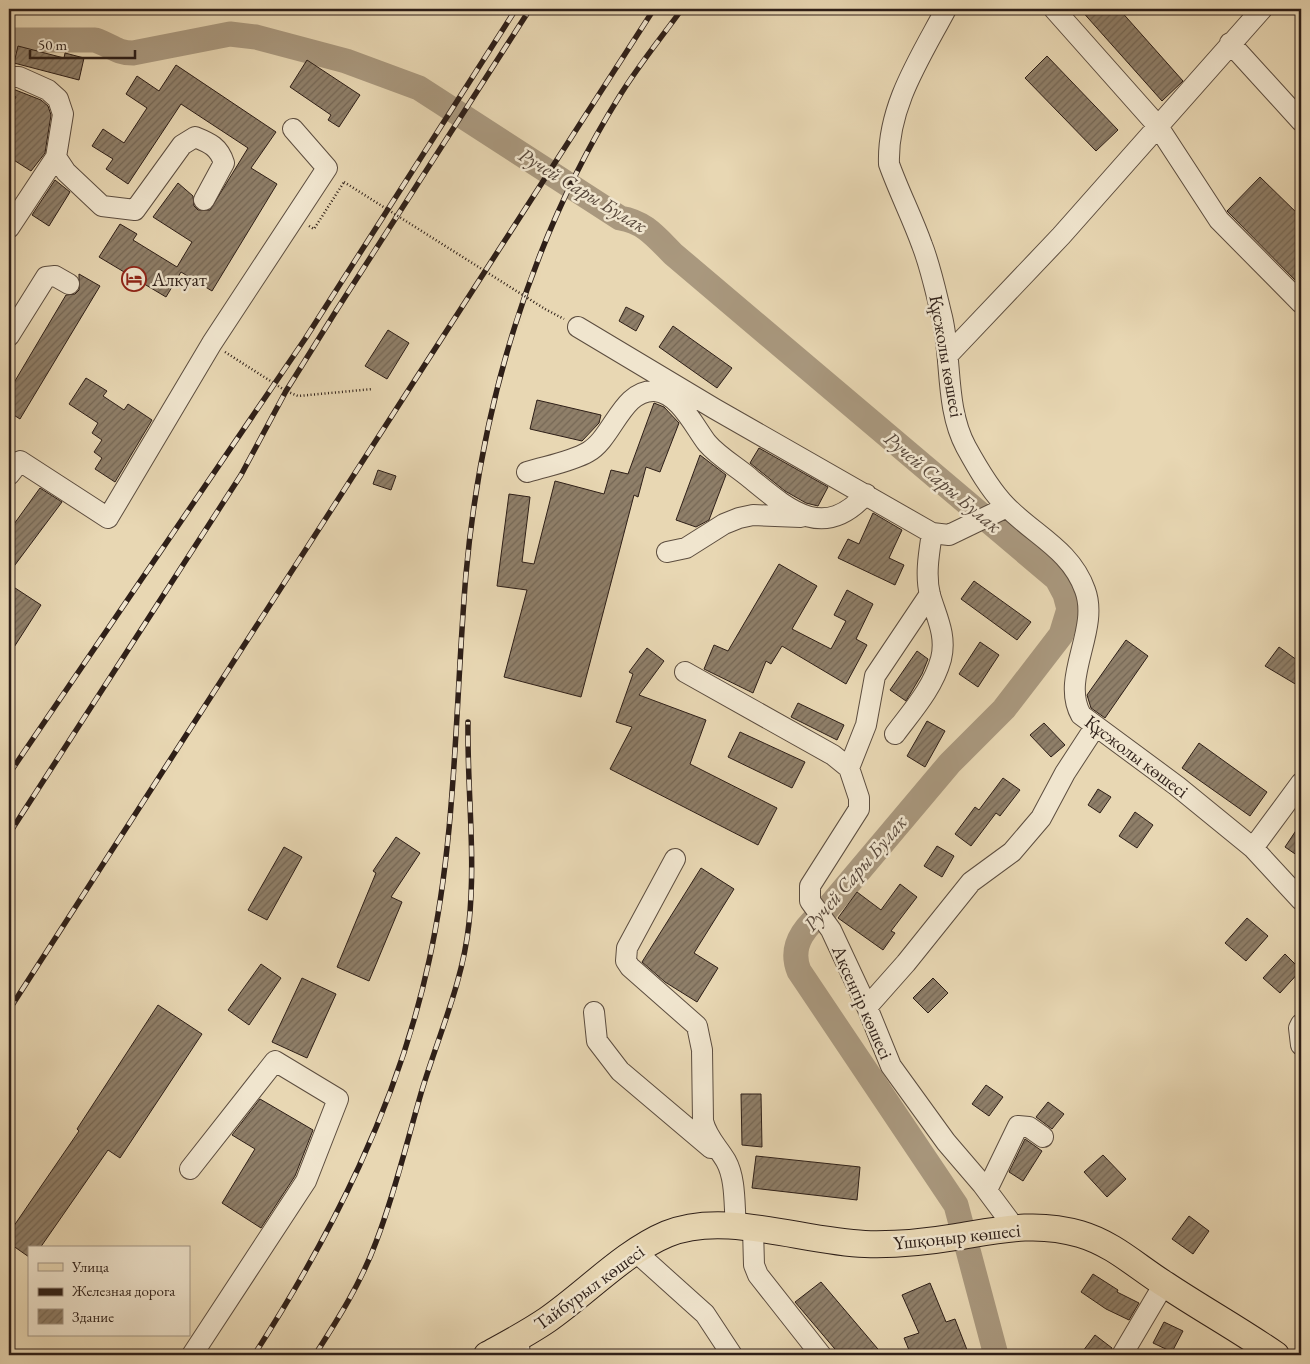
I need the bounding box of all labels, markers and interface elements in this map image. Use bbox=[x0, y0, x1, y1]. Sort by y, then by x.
scale bar bbox=[30, 28, 135, 60]
text: 50 m bbox=[38, 35, 67, 54]
water label: Ручей Сары Булак bbox=[514, 141, 652, 239]
hotel icon: Алкуат bbox=[121, 266, 147, 292]
place label: Алкуат bbox=[151, 267, 207, 292]
street label: Құсжолы көшесі bbox=[923, 293, 970, 420]
water label: Ручей Сары Булак bbox=[879, 425, 1007, 539]
street label: Құсжолы көшесі bbox=[1080, 709, 1194, 804]
water label: Ручей Сары Булак bbox=[797, 809, 913, 936]
street label: Ақсеңгір көшесі bbox=[826, 940, 899, 1064]
street label: Үшқоңыр көшесі bbox=[892, 1217, 1022, 1256]
street label: Тайбурыл көшесі bbox=[529, 1239, 650, 1336]
legend bbox=[28, 1246, 190, 1336]
text: Улица bbox=[71, 1257, 109, 1276]
text: Железная дорога bbox=[71, 1281, 175, 1300]
text: Здание bbox=[72, 1307, 114, 1326]

